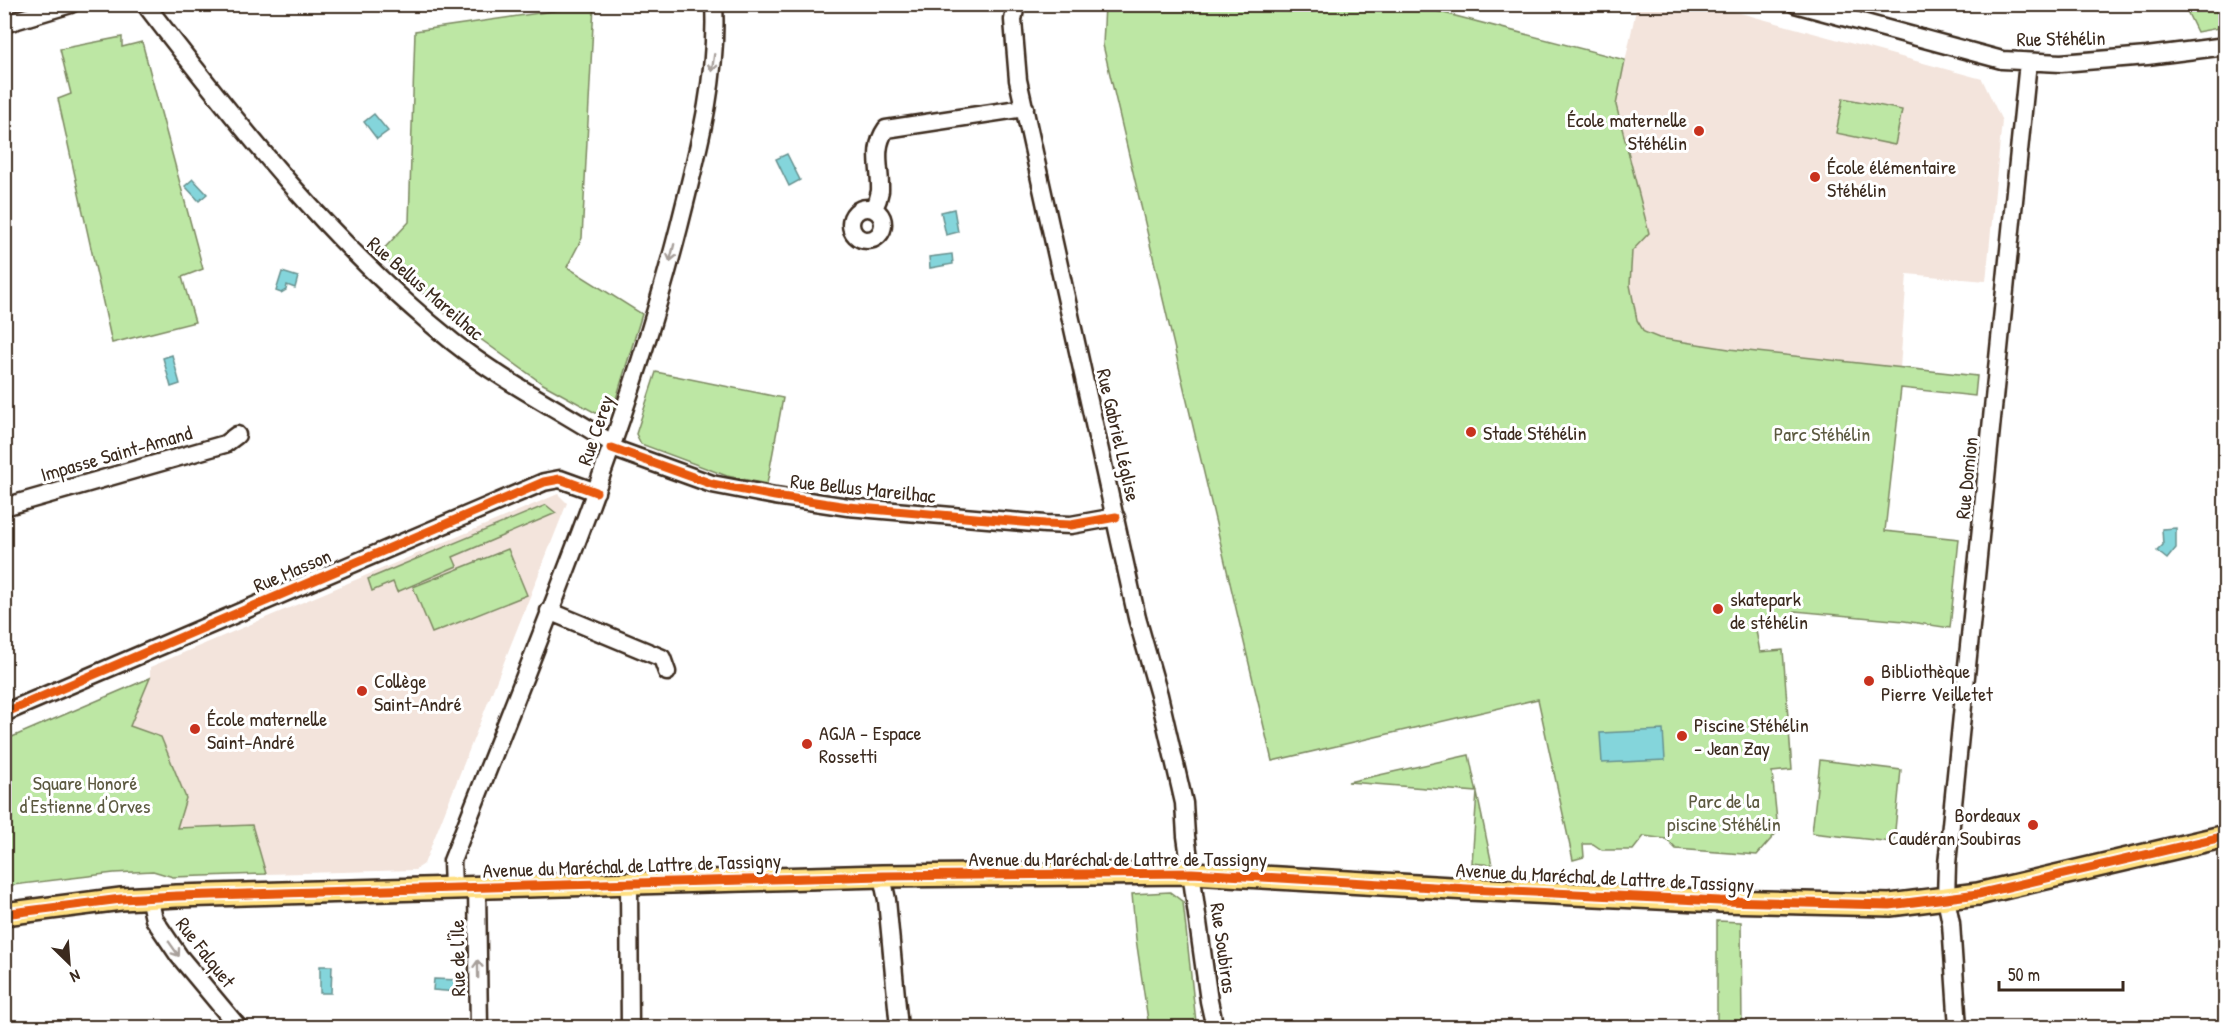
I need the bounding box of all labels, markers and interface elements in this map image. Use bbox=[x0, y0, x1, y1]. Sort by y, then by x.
street label: Rue Stéhélin bbox=[2016, 24, 2106, 52]
one-way arrow bbox=[708, 52, 719, 72]
place label: École maternelle Stéhélin bbox=[1567, 106, 1687, 156]
marker: École maternelle Stéhélin bbox=[1692, 124, 1706, 138]
place label: École élémentaire Stéhélin bbox=[1827, 153, 1956, 203]
marker: École élémentaire Stéhélin bbox=[1808, 170, 1822, 184]
street label: Rue Bellus Mareilhac bbox=[362, 230, 490, 346]
one-way arrow bbox=[665, 243, 677, 262]
street label: Rue Gabriel Léglise bbox=[1091, 366, 1147, 504]
street label: Rue Cerey bbox=[570, 391, 620, 469]
street label: Impasse Saint-Amand bbox=[37, 418, 195, 488]
place label: Stade Stéhélin bbox=[1483, 419, 1586, 446]
park label: Parc Stéhélin bbox=[1774, 420, 1870, 447]
marker: Stade Stéhélin bbox=[1464, 425, 1478, 439]
street label: Rue Domion bbox=[1948, 436, 1984, 520]
street label: Rue Bellus Mareilhac bbox=[789, 467, 937, 509]
street label: Rue Masson bbox=[249, 542, 335, 598]
place label: skatepark de stéhélin bbox=[1730, 585, 1808, 635]
marker: skatepark de stéhélin bbox=[1711, 602, 1725, 616]
place label: Bibliothèque Pierre Veilletet bbox=[1881, 657, 1994, 707]
place label: Collège Saint-André bbox=[374, 667, 462, 717]
marker: Bibliothèque Pierre Veilletet bbox=[1862, 674, 1876, 688]
marker: Collège Saint-André bbox=[355, 684, 369, 698]
place label: École maternelle Saint-André bbox=[207, 705, 327, 755]
place label: Piscine Stéhélin - Jean Zay bbox=[1694, 711, 1809, 761]
place label: AGJA - Espace Rossetti bbox=[819, 719, 921, 769]
marker: École maternelle Saint-André bbox=[188, 722, 202, 736]
marker: Piscine Stéhélin - Jean Zay bbox=[1675, 729, 1689, 743]
marker: AGJA - Espace Rossetti bbox=[800, 737, 814, 751]
park label: Square Honoré d'Estienne d'Orves bbox=[19, 769, 151, 819]
park label: Parc de la piscine Stéhélin bbox=[1667, 787, 1781, 837]
place label: Bordeaux Caudéran Soubiras bbox=[1888, 801, 2021, 851]
marker: Bordeaux Caudéran Soubiras bbox=[2026, 818, 2040, 832]
street label: Avenue du Maréchal de Lattre de Tassigny bbox=[969, 845, 1267, 872]
street label: Avenue du Maréchal de Lattre de Tassigny bbox=[482, 846, 782, 884]
street label: Avenue du Maréchal de Lattre de Tassigny bbox=[1455, 856, 1755, 898]
street label: Rue Soubiras bbox=[1204, 901, 1244, 995]
street label: Rue Falquet bbox=[170, 911, 243, 994]
street label: Rue de l'Île bbox=[443, 919, 471, 997]
north arrow bbox=[39, 933, 99, 993]
one-way arrow bbox=[168, 940, 180, 957]
scale bar bbox=[1999, 954, 2124, 992]
one-way arrow bbox=[473, 960, 484, 980]
text: 50 m bbox=[2008, 962, 2040, 987]
text: N bbox=[66, 965, 84, 989]

